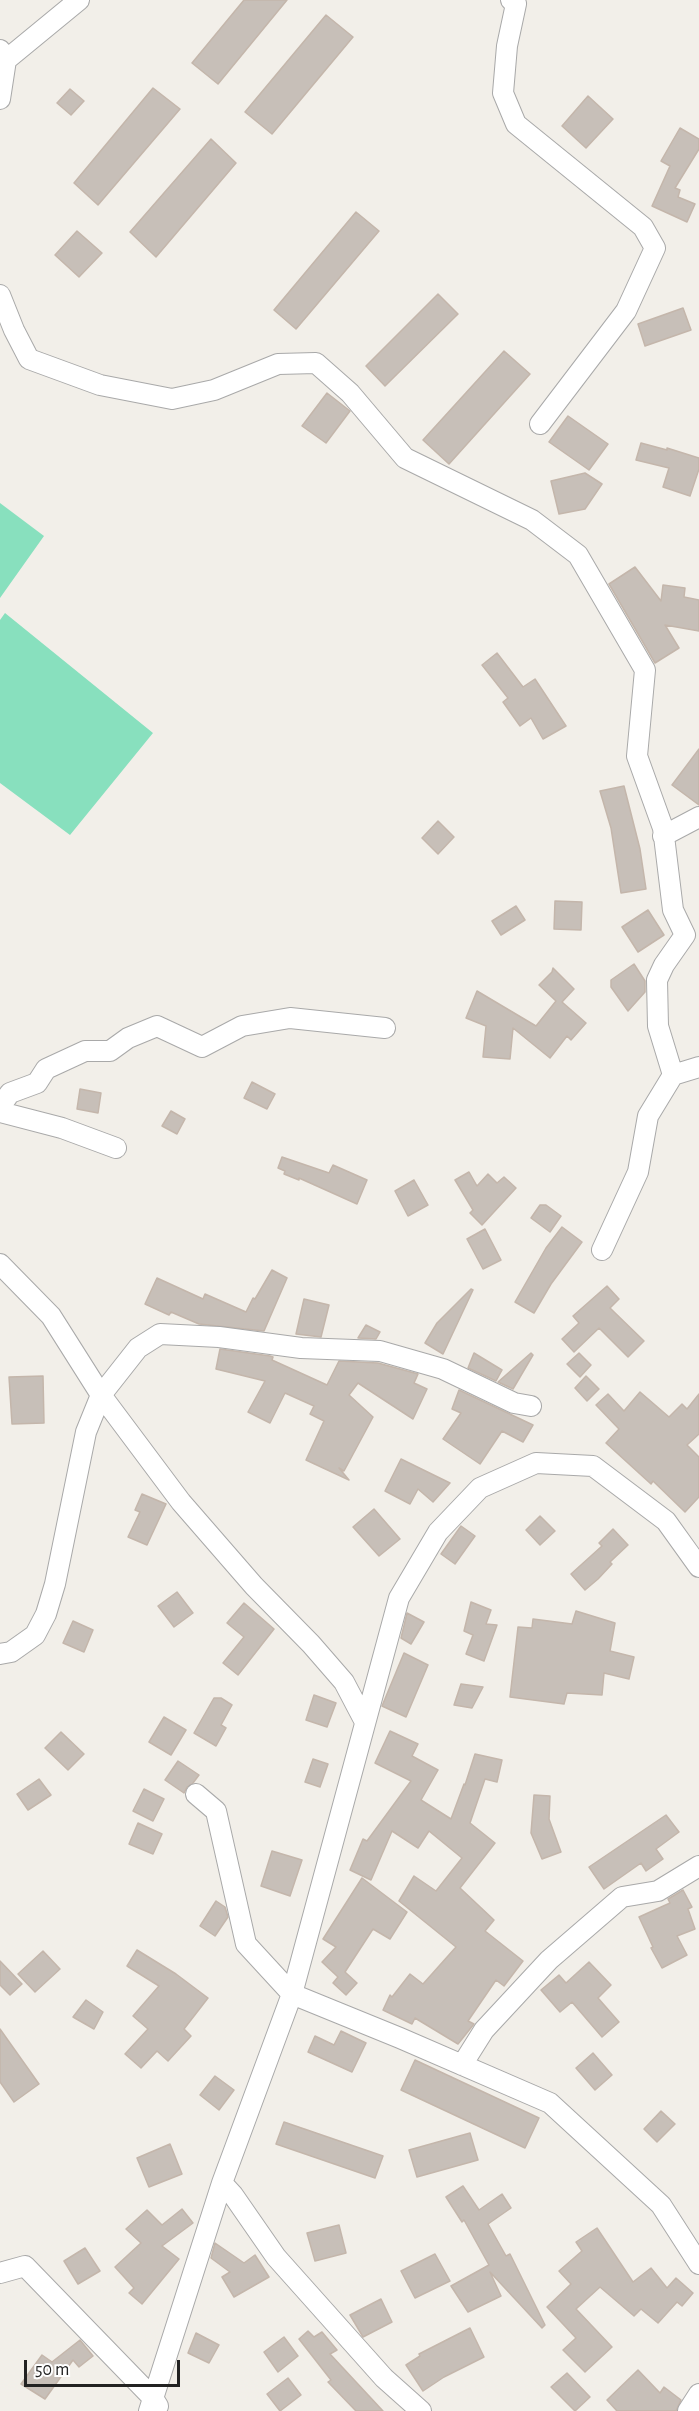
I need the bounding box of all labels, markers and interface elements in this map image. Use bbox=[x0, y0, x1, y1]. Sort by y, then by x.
scale bar bbox=[27, 2348, 183, 2386]
text: 50 m bbox=[35, 2361, 69, 2379]

